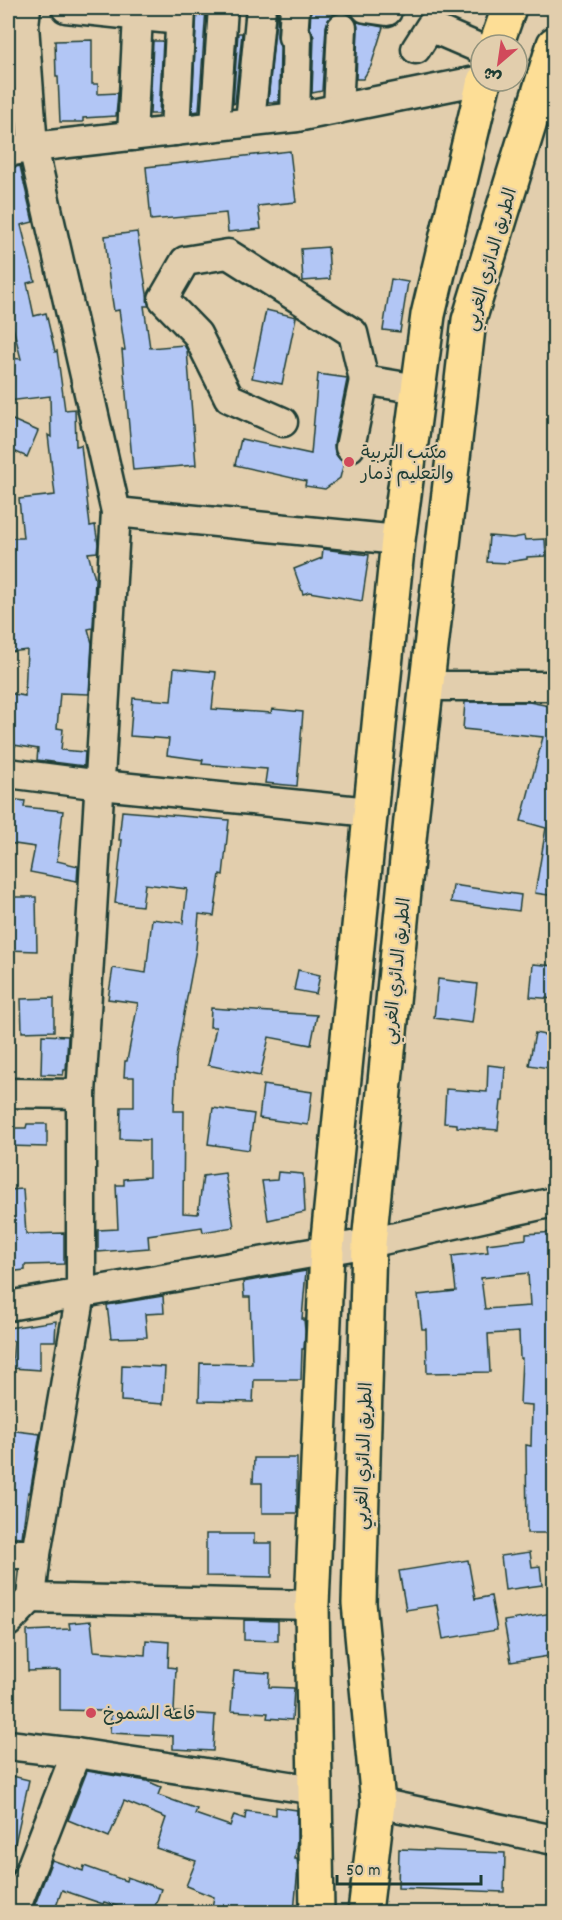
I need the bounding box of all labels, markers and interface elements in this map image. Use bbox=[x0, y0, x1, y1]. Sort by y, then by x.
north arrow bbox=[469, 33, 529, 93]
text: ش bbox=[480, 60, 506, 88]
street label: الطريق الدائري الغربي bbox=[460, 185, 526, 334]
place label: مكتب التربية والتعليم ذمار bbox=[359, 442, 454, 488]
marker: مكتب التربية والتعليم ذمار bbox=[342, 455, 356, 469]
street label: الطريق الدائري الغربي bbox=[378, 896, 420, 1046]
street label: الطريق الدائري الغربي bbox=[350, 1382, 382, 1530]
place label: قاعة الشموخ bbox=[103, 1703, 195, 1728]
marker: قاعة الشموخ bbox=[84, 1706, 98, 1720]
scale bar bbox=[337, 1848, 481, 1886]
text: 50 m bbox=[346, 1859, 381, 1884]

